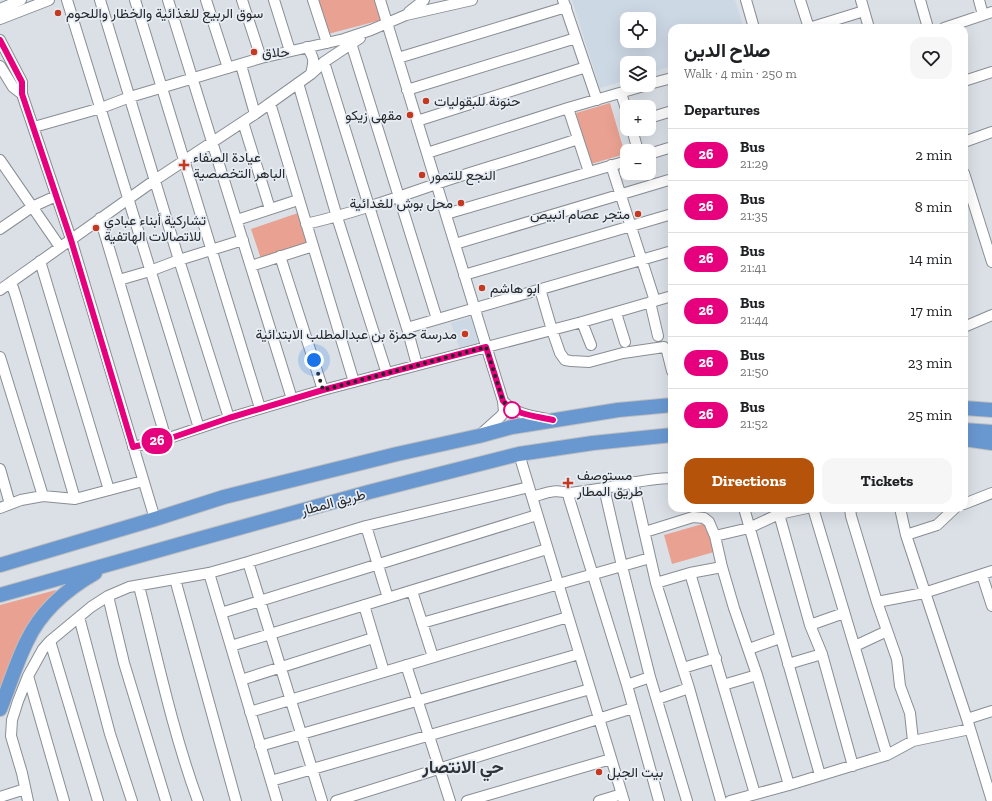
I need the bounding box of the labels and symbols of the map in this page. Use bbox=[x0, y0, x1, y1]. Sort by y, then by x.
place label: سوق الربيع للغذائية والخظار واللحوم bbox=[66, 5, 263, 24]
marker: سوق الربيع للغذائية والخظار واللحوم bbox=[53, 8, 63, 18]
place label: حلاق bbox=[262, 44, 290, 61]
marker: حلاق bbox=[249, 47, 259, 57]
place label: حنونة للبقوليات bbox=[434, 93, 520, 110]
marker: حنونة للبقوليات bbox=[421, 96, 431, 106]
place label: مقهى زيكو bbox=[345, 107, 402, 124]
marker: مقهى زيكو bbox=[405, 110, 415, 120]
place label: عيادة الصفاء الباهر التخصصية bbox=[193, 149, 285, 182]
marker: عيادة الصفاء الباهر التخصصية bbox=[178, 159, 190, 171]
place label: النجع للتمور bbox=[429, 167, 496, 186]
marker: النجع للتمور bbox=[417, 170, 427, 180]
place label: محل بوش للغدائية bbox=[350, 195, 453, 212]
marker: محل بوش للغدائية bbox=[456, 198, 466, 208]
place label: متجر عصام انبيص bbox=[530, 206, 630, 223]
marker: متجر عصام انبيص bbox=[633, 209, 643, 219]
place label: تشاركية أبناء عبادي للاتصالات الهاتفية bbox=[104, 212, 206, 245]
marker: تشاركية أبناء عبادي للاتصالات الهاتفية bbox=[91, 223, 101, 233]
place label: ابو هاشم bbox=[490, 280, 540, 297]
marker: ابو هاشم bbox=[477, 283, 487, 293]
place label: مدرسة حمزة بن عبدالمطلب الابتدائية bbox=[255, 326, 457, 343]
marker: مدرسة حمزة بن عبدالمطلب الابتدائية bbox=[460, 329, 470, 339]
your location bbox=[304, 350, 324, 370]
unlabelled marker bbox=[503, 401, 521, 419]
line badge: 26 bbox=[139, 428, 175, 454]
place label: مستوصف طريق المطار bbox=[576, 467, 643, 500]
marker: مستوصف طريق المطار bbox=[562, 477, 574, 489]
street label: طريق المطار bbox=[298, 486, 367, 520]
district label: حي الانتصار bbox=[421, 756, 504, 782]
place label: بيت الجبل bbox=[607, 764, 663, 781]
marker: بيت الجبل bbox=[594, 767, 604, 777]

